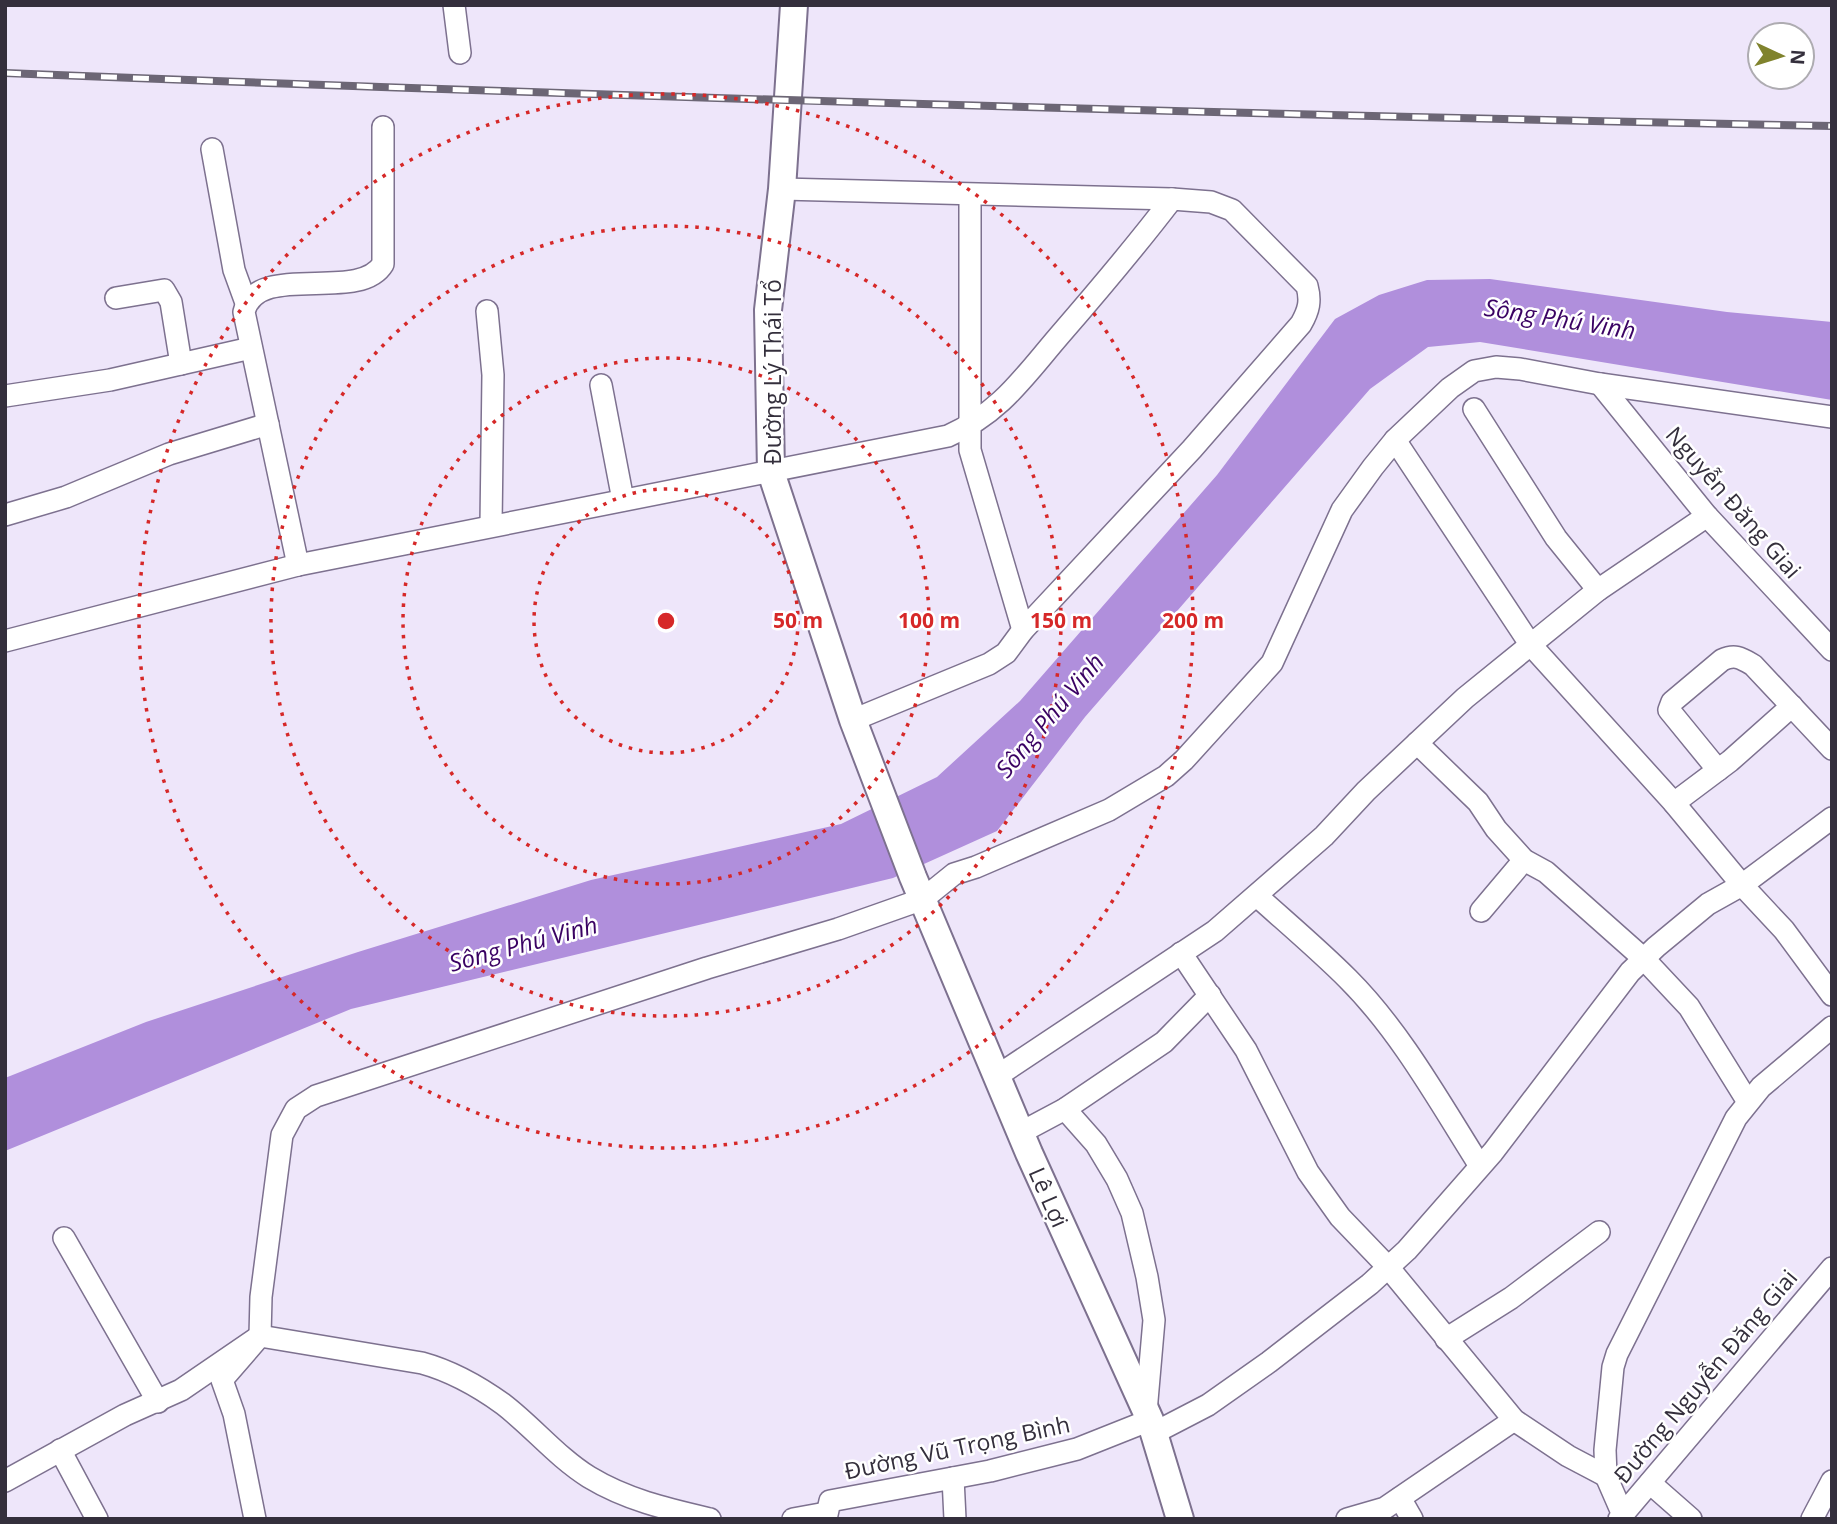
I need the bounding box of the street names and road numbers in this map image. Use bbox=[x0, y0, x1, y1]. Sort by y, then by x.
street label: Đường Lý Thái Tổ bbox=[756, 279, 788, 465]
street label: Nguyễn Đăng Giai bbox=[1659, 419, 1809, 585]
street label: Lê Lợi bbox=[1022, 1162, 1076, 1232]
street label: Đường Nguyễn Đăng Giai bbox=[1606, 1262, 1804, 1490]
street label: Đường Vũ Trọng Bình bbox=[841, 1407, 1073, 1487]

